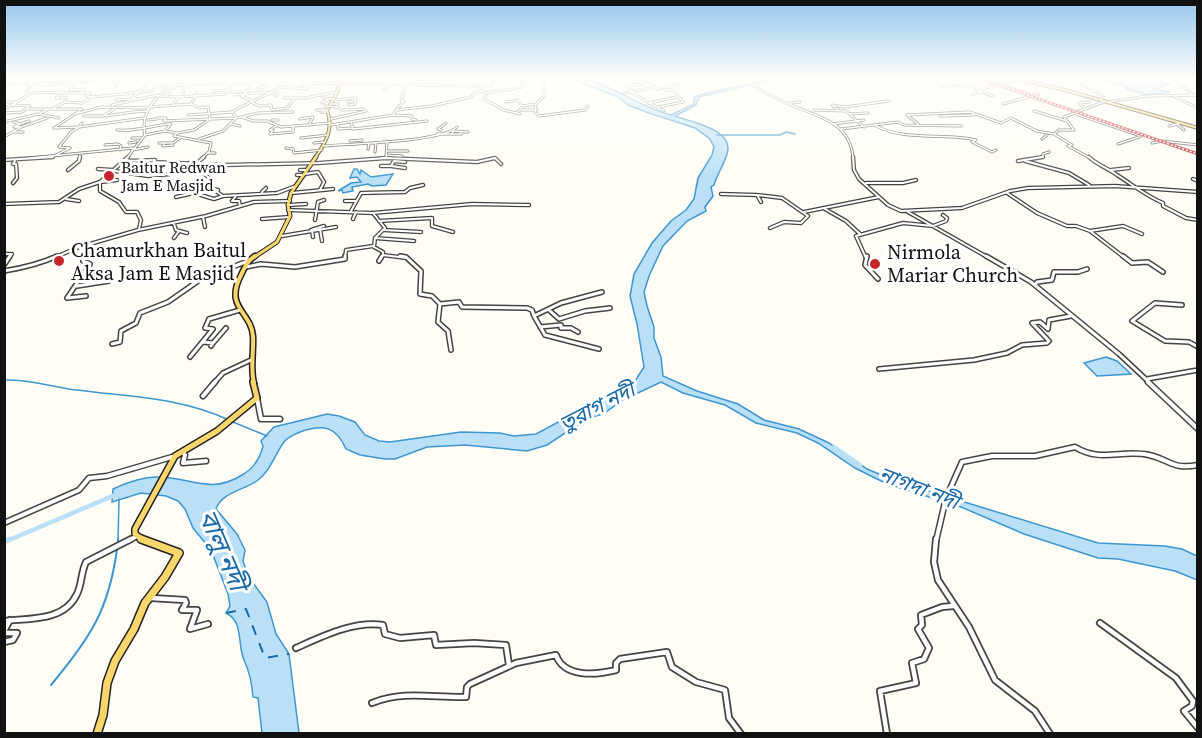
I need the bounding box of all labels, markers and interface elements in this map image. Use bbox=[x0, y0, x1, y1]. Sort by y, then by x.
place label: Baitur Redwan Jam E Masjid bbox=[120, 156, 226, 196]
marker: Baitur Redwan Jam E Masjid bbox=[102, 169, 116, 183]
place label: Chamurkhan Baitul Aksa Jam E Masjid bbox=[71, 236, 246, 287]
place label: Nirmola Mariar Church bbox=[887, 238, 1018, 289]
marker: Chamurkhan Baitul Aksa Jam E Masjid bbox=[52, 254, 66, 268]
marker: Nirmola Mariar Church bbox=[868, 257, 882, 271]
water label: তুরাগ নদী bbox=[554, 373, 643, 438]
water label: নাগদা নদী bbox=[875, 459, 968, 518]
water label: বালু নদী bbox=[190, 504, 258, 601]

